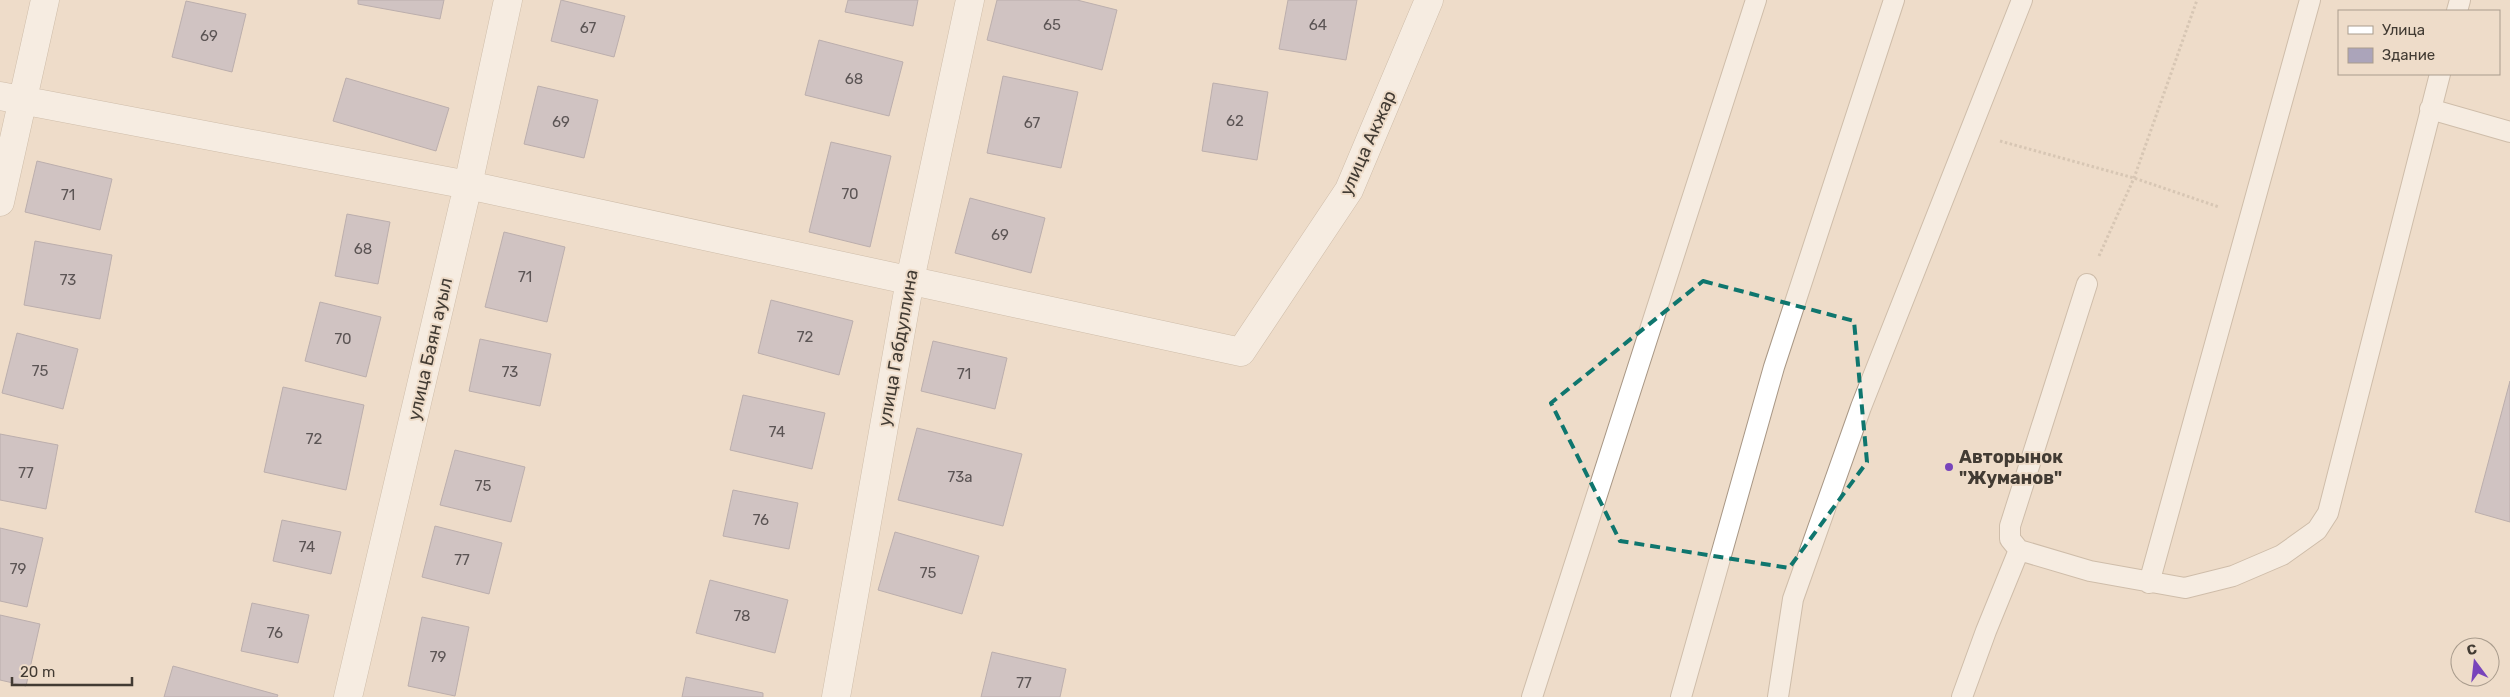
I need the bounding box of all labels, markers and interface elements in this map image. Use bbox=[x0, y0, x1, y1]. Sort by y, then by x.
legend bbox=[2338, 10, 2500, 75]
house number: 65 bbox=[1043, 16, 1061, 34]
house number: 64 bbox=[1309, 16, 1327, 34]
house number: 67 bbox=[580, 19, 596, 37]
text: Улица bbox=[2382, 21, 2425, 39]
house number: 69 bbox=[200, 27, 218, 45]
text: Здание bbox=[2382, 46, 2435, 64]
house number: 68 bbox=[845, 70, 863, 88]
street label: улица Акжар bbox=[1335, 87, 1401, 199]
house number: 62 bbox=[1226, 112, 1244, 130]
house number: 69 bbox=[552, 113, 570, 131]
house number: 67 bbox=[1024, 114, 1040, 132]
house number: 70 bbox=[841, 185, 859, 203]
house number: 71 bbox=[61, 186, 75, 204]
house number: 69 bbox=[991, 226, 1009, 244]
house number: 68 bbox=[354, 240, 372, 258]
house number: 71 bbox=[518, 268, 532, 286]
street label: улица Габдуллина bbox=[873, 268, 923, 428]
house number: 73 bbox=[60, 271, 76, 289]
street label: улица Баян ауыл bbox=[403, 275, 457, 423]
house number: 72 bbox=[797, 328, 813, 346]
house number: 70 bbox=[334, 330, 352, 348]
house number: 75 bbox=[32, 362, 48, 380]
house number: 73 bbox=[502, 363, 518, 381]
house number: 71 bbox=[957, 365, 971, 383]
house number: 74 bbox=[769, 423, 785, 441]
house number: 72 bbox=[306, 430, 322, 448]
place label: Авторынок "Жуманов" bbox=[1959, 446, 2063, 489]
marker: Авторынок "Жуманов" bbox=[1943, 461, 1955, 473]
house number: 77 bbox=[18, 464, 34, 482]
house number: 73а bbox=[948, 468, 973, 486]
house number: 75 bbox=[475, 477, 491, 495]
house number: 76 bbox=[753, 511, 769, 529]
house number: 74 bbox=[299, 538, 315, 556]
house number: 77 bbox=[454, 551, 470, 569]
house number: 79 bbox=[10, 560, 26, 578]
house number: 75 bbox=[920, 564, 936, 582]
house number: 78 bbox=[733, 607, 751, 625]
house number: 76 bbox=[267, 624, 283, 642]
north arrow bbox=[2450, 637, 2500, 687]
text: С bbox=[2465, 640, 2479, 659]
house number: 79 bbox=[430, 648, 446, 666]
scale bar bbox=[12, 654, 132, 686]
text: 20 m bbox=[20, 663, 55, 681]
house number: 77 bbox=[1016, 674, 1032, 692]

